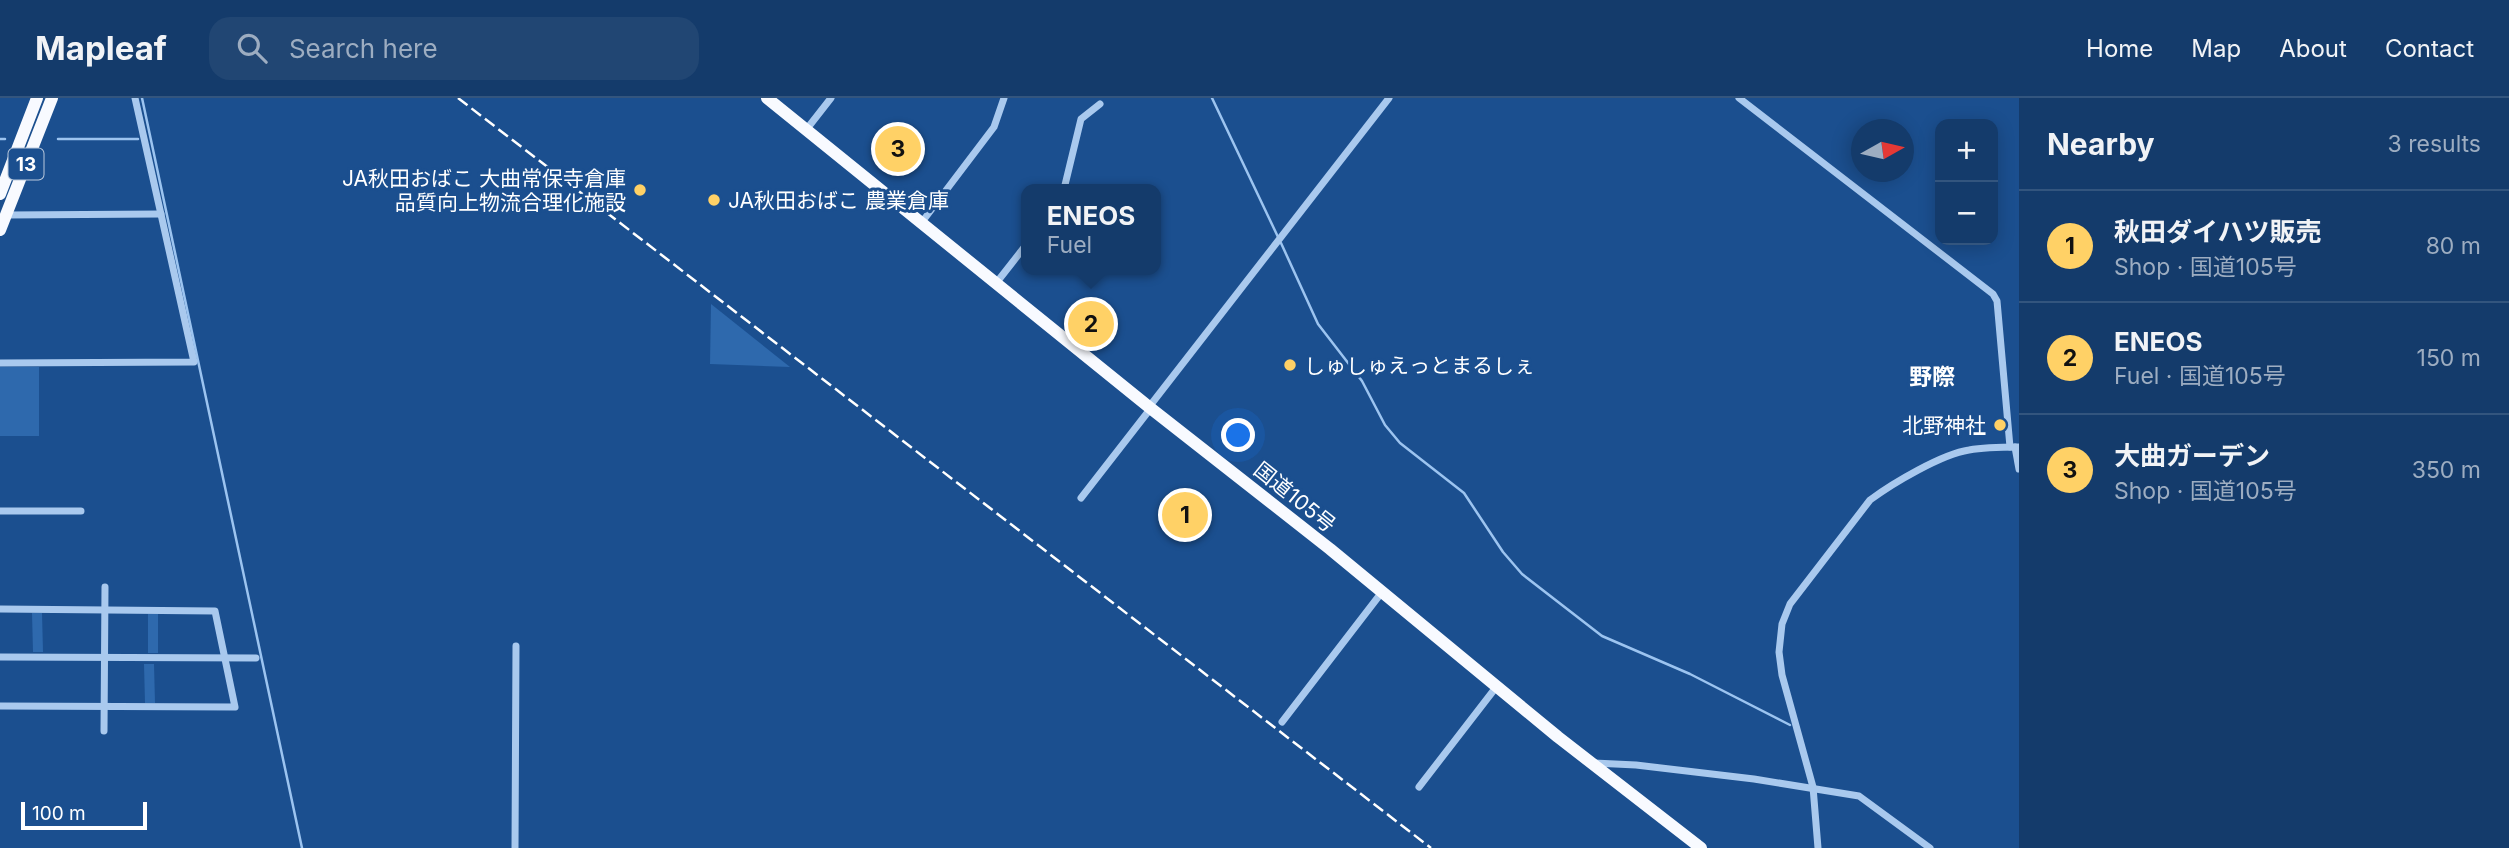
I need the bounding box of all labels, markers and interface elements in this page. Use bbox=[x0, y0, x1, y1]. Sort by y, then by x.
search box bbox=[209, 17, 699, 80]
text: Mapleaf bbox=[35, 28, 167, 68]
icon: search bbox=[233, 29, 271, 67]
text: Search here bbox=[289, 33, 438, 64]
text: Home bbox=[2086, 34, 2153, 63]
text: Map bbox=[2191, 34, 2241, 63]
text: About bbox=[2279, 34, 2347, 63]
text: Contact bbox=[2385, 34, 2474, 63]
north arrow bbox=[1851, 119, 1914, 182]
map controls bbox=[1935, 119, 1998, 245]
button: + bbox=[1935, 119, 1998, 182]
pin: 3 bbox=[875, 123, 921, 175]
text: Nearby bbox=[2047, 126, 2155, 162]
text: 3 results bbox=[2388, 130, 2481, 158]
road number: 13 bbox=[8, 148, 44, 180]
place label: JA秋田おばこ 大曲常保寺倉庫 品質向上物流合理化施設 bbox=[342, 166, 626, 215]
marker: JA秋田おばこ 大曲常保寺倉庫 品質向上物流合理化施設 bbox=[632, 182, 648, 198]
button: − bbox=[1935, 182, 1998, 245]
popup bbox=[1021, 184, 1161, 275]
place label: JA秋田おばこ 農業倉庫 bbox=[728, 188, 949, 213]
marker: JA秋田おばこ 農業倉庫 bbox=[706, 192, 722, 208]
text: ENEOS bbox=[1047, 200, 1135, 231]
text: 秋田ダイハツ販売 bbox=[2114, 216, 2321, 247]
text: Fuel bbox=[1047, 231, 1092, 259]
text: 1 bbox=[2065, 232, 2075, 260]
text: 80 m bbox=[2426, 232, 2481, 260]
text: Shop · 国道105号 bbox=[2114, 253, 2297, 281]
pin: 2 bbox=[1068, 298, 1114, 350]
text: ENEOS bbox=[2114, 326, 2202, 357]
text: 2 bbox=[2063, 344, 2077, 372]
text: 150 m bbox=[2417, 344, 2481, 372]
place label: しゅしゅえっとまるしぇ bbox=[1304, 353, 1535, 378]
marker: しゅしゅえっとまるしぇ bbox=[1282, 357, 1298, 373]
text: Fuel · 国道105号 bbox=[2114, 362, 2286, 390]
district label: 野際 bbox=[1909, 363, 1955, 391]
place label: 北野神社 bbox=[1902, 413, 1986, 438]
marker: 北野神社 bbox=[1992, 417, 2008, 433]
your location bbox=[1221, 418, 1255, 452]
text: 大曲ガーデン bbox=[2114, 440, 2270, 471]
text: 3 bbox=[2063, 456, 2077, 484]
text: 350 m bbox=[2412, 456, 2481, 484]
street label: 国道105号 bbox=[1249, 457, 1341, 537]
text: Shop · 国道105号 bbox=[2114, 477, 2297, 505]
pin: 1 bbox=[1162, 489, 1208, 541]
scale bar bbox=[21, 799, 147, 831]
text: 100 m bbox=[32, 802, 86, 825]

